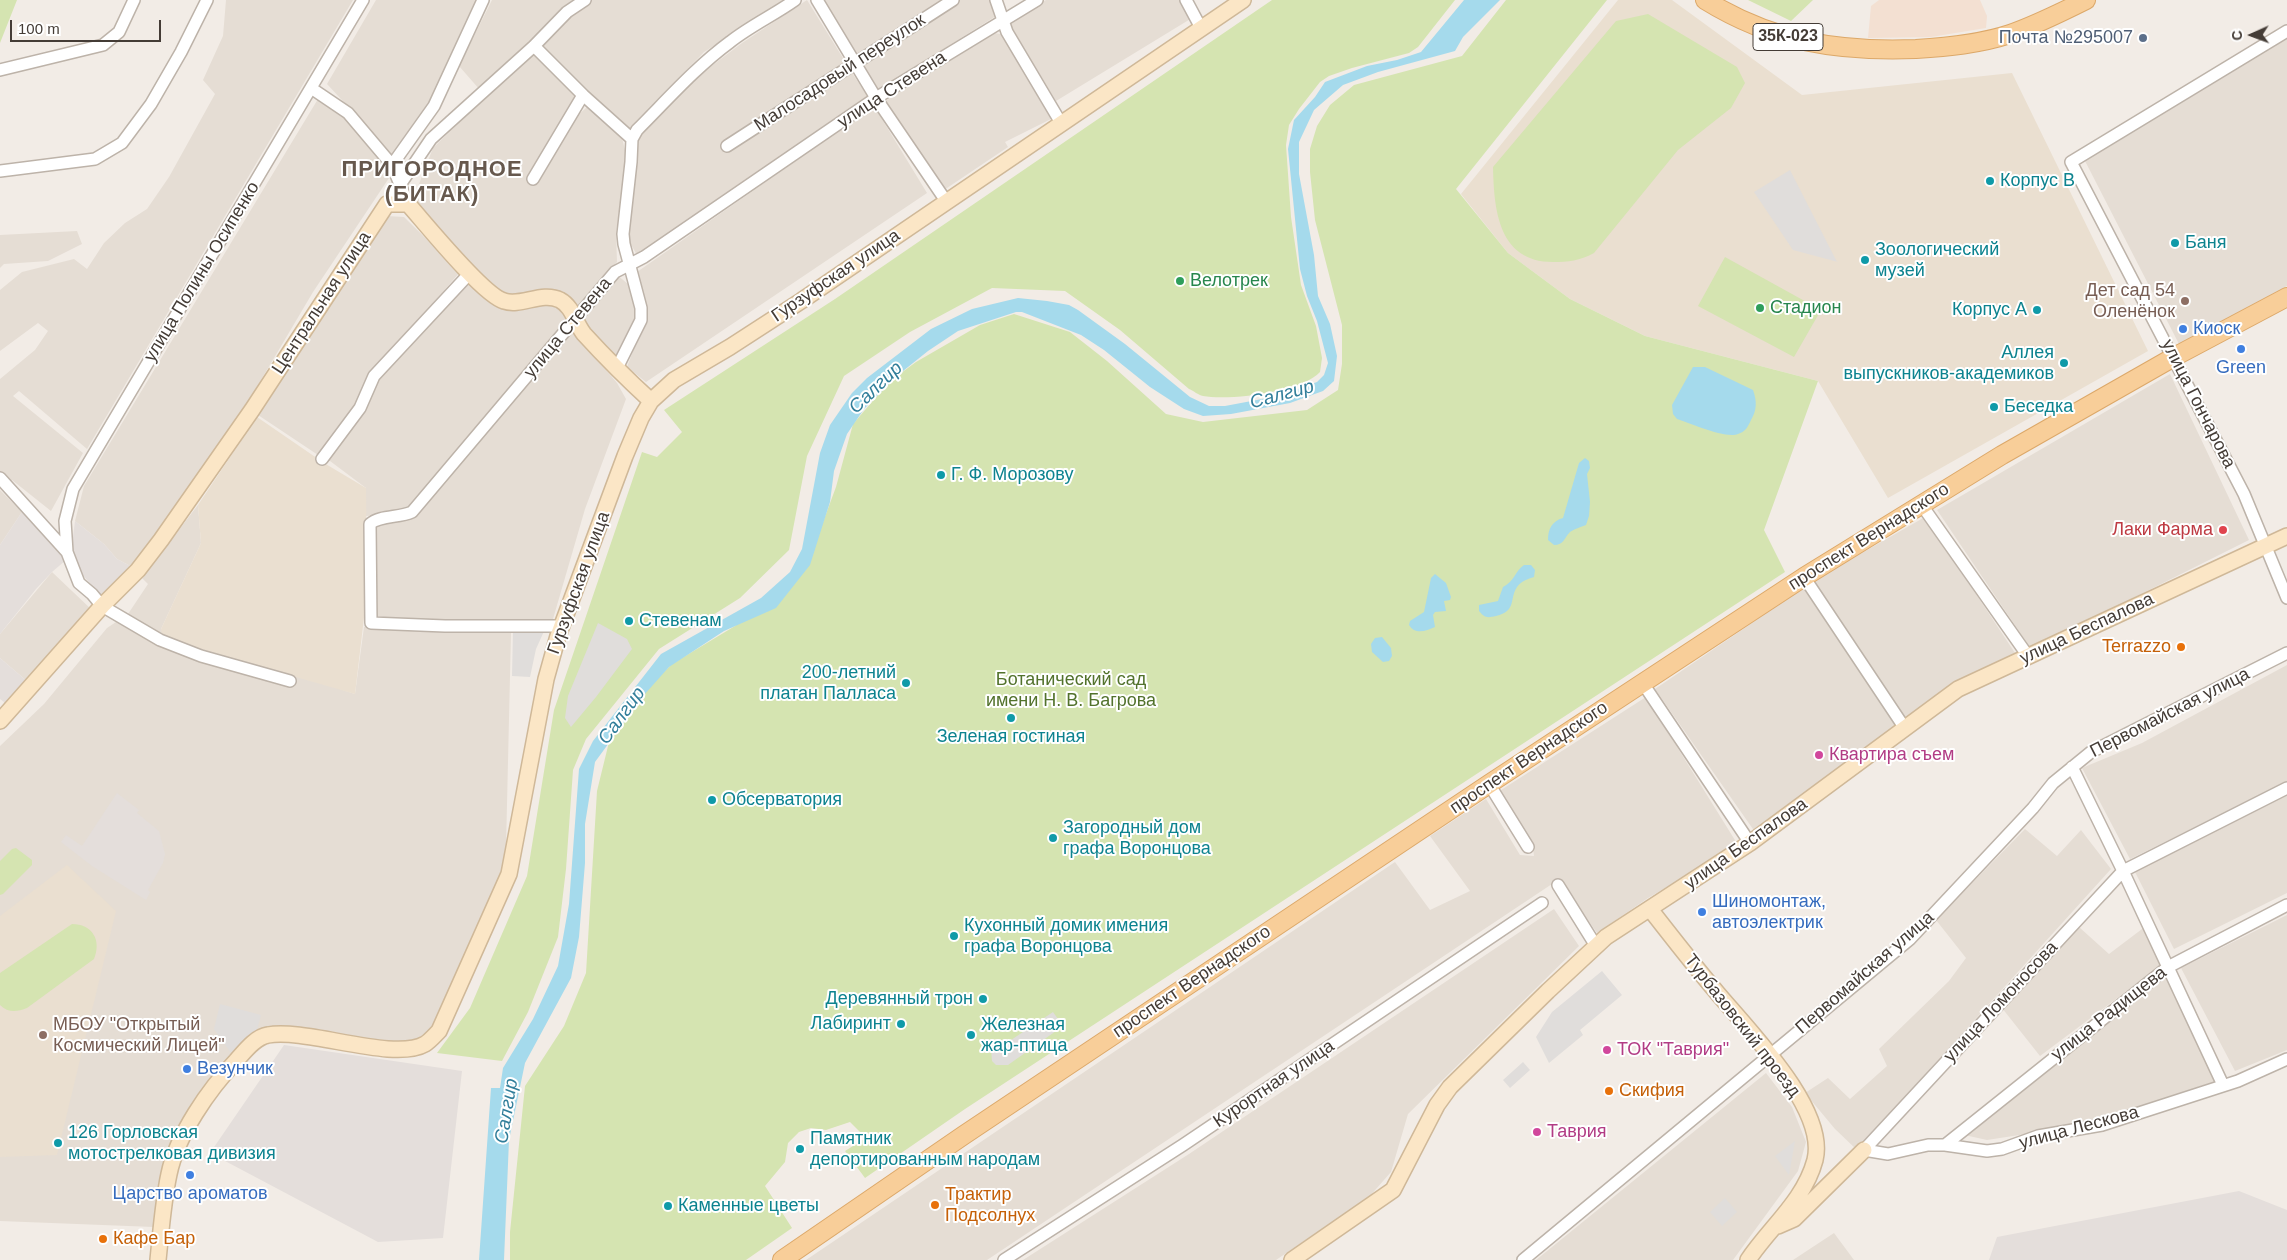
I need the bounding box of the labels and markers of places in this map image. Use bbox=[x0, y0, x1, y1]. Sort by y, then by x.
place label: Почта №295007 bbox=[1999, 27, 2133, 49]
marker: Почта №295007 bbox=[2137, 32, 2149, 44]
place label: Корпус В bbox=[2000, 170, 2075, 192]
marker: Корпус В bbox=[1984, 175, 1996, 187]
place label: Баня bbox=[2185, 232, 2227, 254]
marker: Баня bbox=[2169, 237, 2181, 249]
place label: Зоологический музей bbox=[1875, 239, 1999, 282]
marker: Зоологический музей bbox=[1859, 254, 1871, 266]
place label: Велотрек bbox=[1190, 270, 1268, 292]
marker: Велотрек bbox=[1174, 275, 1186, 287]
place label: Дет сад 54 Оленёнок bbox=[2086, 280, 2175, 322]
marker: Дет сад 54 Оленёнок bbox=[2179, 295, 2191, 307]
place label: Стадион bbox=[1770, 297, 1842, 319]
place label: Корпус А bbox=[1952, 299, 2027, 321]
marker: Стадион bbox=[1754, 302, 1766, 314]
marker: Корпус А bbox=[2031, 304, 2043, 316]
place label: Киоск bbox=[2193, 318, 2240, 340]
marker: Киоск bbox=[2177, 323, 2189, 335]
place label: Аллея выпускников-академиков bbox=[1844, 342, 2054, 384]
marker: Green bbox=[2235, 343, 2247, 355]
marker: Аллея выпускников-академиков bbox=[2058, 357, 2070, 369]
place label: Green bbox=[2216, 357, 2266, 379]
place label: Беседка bbox=[2004, 396, 2073, 418]
marker: Беседка bbox=[1988, 401, 2000, 413]
place label: Г. Ф. Морозову bbox=[951, 464, 1073, 486]
marker: Г. Ф. Морозову bbox=[935, 469, 947, 481]
place label: Лаки Фарма bbox=[2112, 519, 2213, 541]
marker: Лаки Фарма bbox=[2217, 524, 2229, 536]
place label: Стевенам bbox=[639, 610, 722, 632]
marker: Стевенам bbox=[623, 615, 635, 627]
place label: Terrazzo bbox=[2102, 636, 2171, 658]
marker: Terrazzo bbox=[2175, 641, 2187, 653]
place label: 200-летний платан Палласа bbox=[760, 662, 896, 704]
marker: 200-летний платан Палласа bbox=[900, 677, 912, 689]
marker: Зеленая гостиная bbox=[1005, 712, 1017, 724]
place label: Зеленая гостиная bbox=[937, 726, 1085, 748]
place label: Квартира съем bbox=[1829, 744, 1954, 766]
marker: Квартира съем bbox=[1813, 749, 1825, 761]
place label: Обсерватория bbox=[722, 789, 842, 811]
marker: Обсерватория bbox=[706, 794, 718, 806]
place label: Загородный дом графа Воронцова bbox=[1063, 817, 1211, 860]
marker: Загородный дом графа Воронцова bbox=[1047, 832, 1059, 844]
place label: Шиномонтаж, автоэлектрик bbox=[1712, 891, 1826, 934]
marker: Шиномонтаж, автоэлектрик bbox=[1696, 906, 1708, 918]
place label: Кухонный домик имения графа Воронцова bbox=[964, 915, 1168, 958]
marker: Кухонный домик имения графа Воронцова bbox=[948, 930, 960, 942]
place label: Деревянный трон bbox=[826, 988, 973, 1010]
marker: Деревянный трон bbox=[977, 993, 989, 1005]
place label: Лабиринт bbox=[811, 1013, 891, 1035]
place label: МБОУ "Открытый Космический Лицей" bbox=[53, 1014, 225, 1056]
place label: Железная жар-птица bbox=[981, 1014, 1067, 1056]
marker: Лабиринт bbox=[895, 1018, 907, 1030]
marker: МБОУ "Открытый Космический Лицей" bbox=[37, 1029, 49, 1041]
marker: Железная жар-птица bbox=[965, 1029, 977, 1041]
place label: ТОК "Таврия" bbox=[1617, 1039, 1729, 1061]
marker: ТОК "Таврия" bbox=[1601, 1044, 1613, 1056]
place label: Везунчик bbox=[197, 1058, 273, 1080]
marker: Везунчик bbox=[181, 1063, 193, 1075]
place label: Скифия bbox=[1619, 1080, 1685, 1102]
marker: Скифия bbox=[1603, 1085, 1615, 1097]
place label: Таврия bbox=[1547, 1121, 1607, 1143]
place label: 126 Горловская мотострелковая дивизия bbox=[68, 1122, 276, 1164]
marker: Таврия bbox=[1531, 1126, 1543, 1138]
place label: Памятник депортированным народам bbox=[810, 1128, 1040, 1170]
marker: 126 Горловская мотострелковая дивизия bbox=[52, 1137, 64, 1149]
marker: Памятник депортированным народам bbox=[794, 1143, 806, 1155]
marker: Царство ароматов bbox=[184, 1169, 196, 1181]
place label: Царство ароматов bbox=[113, 1183, 267, 1205]
place label: Трактир Подсолнух bbox=[945, 1184, 1035, 1226]
place label: Каменные цветы bbox=[678, 1195, 819, 1217]
marker: Трактир Подсолнух bbox=[929, 1199, 941, 1211]
marker: Каменные цветы bbox=[662, 1200, 674, 1212]
place label: Кафе Бар bbox=[113, 1228, 195, 1250]
marker: Кафе Бар bbox=[97, 1233, 109, 1245]

